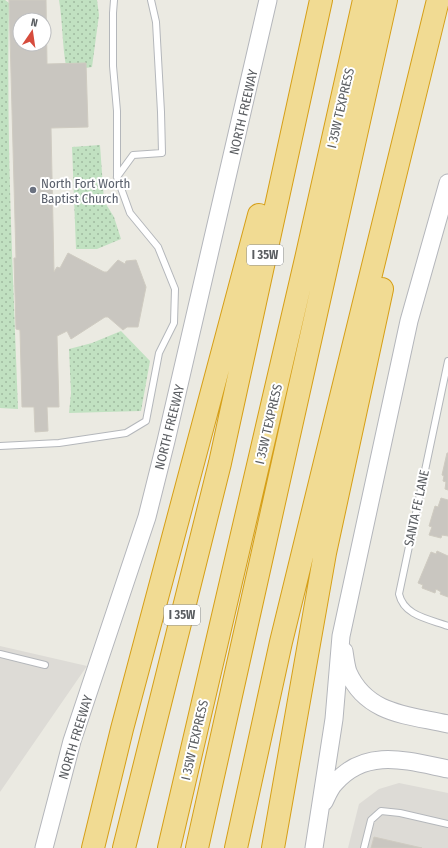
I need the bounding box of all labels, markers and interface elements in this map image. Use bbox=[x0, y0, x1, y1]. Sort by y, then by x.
north arrow bbox=[12, 12, 52, 52]
text: N bbox=[29, 16, 39, 30]
street label: NORTH FREEWAY bbox=[226, 67, 261, 156]
street label: I 35W TEXPRESS bbox=[324, 67, 357, 150]
place label: North Fort Worth Baptist Church bbox=[41, 176, 130, 206]
marker: North Fort Worth Baptist Church bbox=[28, 185, 38, 195]
road number: I 35W bbox=[247, 245, 283, 265]
street label: NORTH FREEWAY bbox=[152, 382, 187, 471]
street label: I 35W TEXPRESS bbox=[252, 383, 285, 466]
street label: SANTA FE LANE bbox=[401, 468, 432, 548]
road number: I 35W bbox=[164, 605, 200, 625]
street label: NORTH FREEWAY bbox=[56, 693, 96, 781]
street label: I 35W TEXPRESS bbox=[178, 699, 211, 782]

